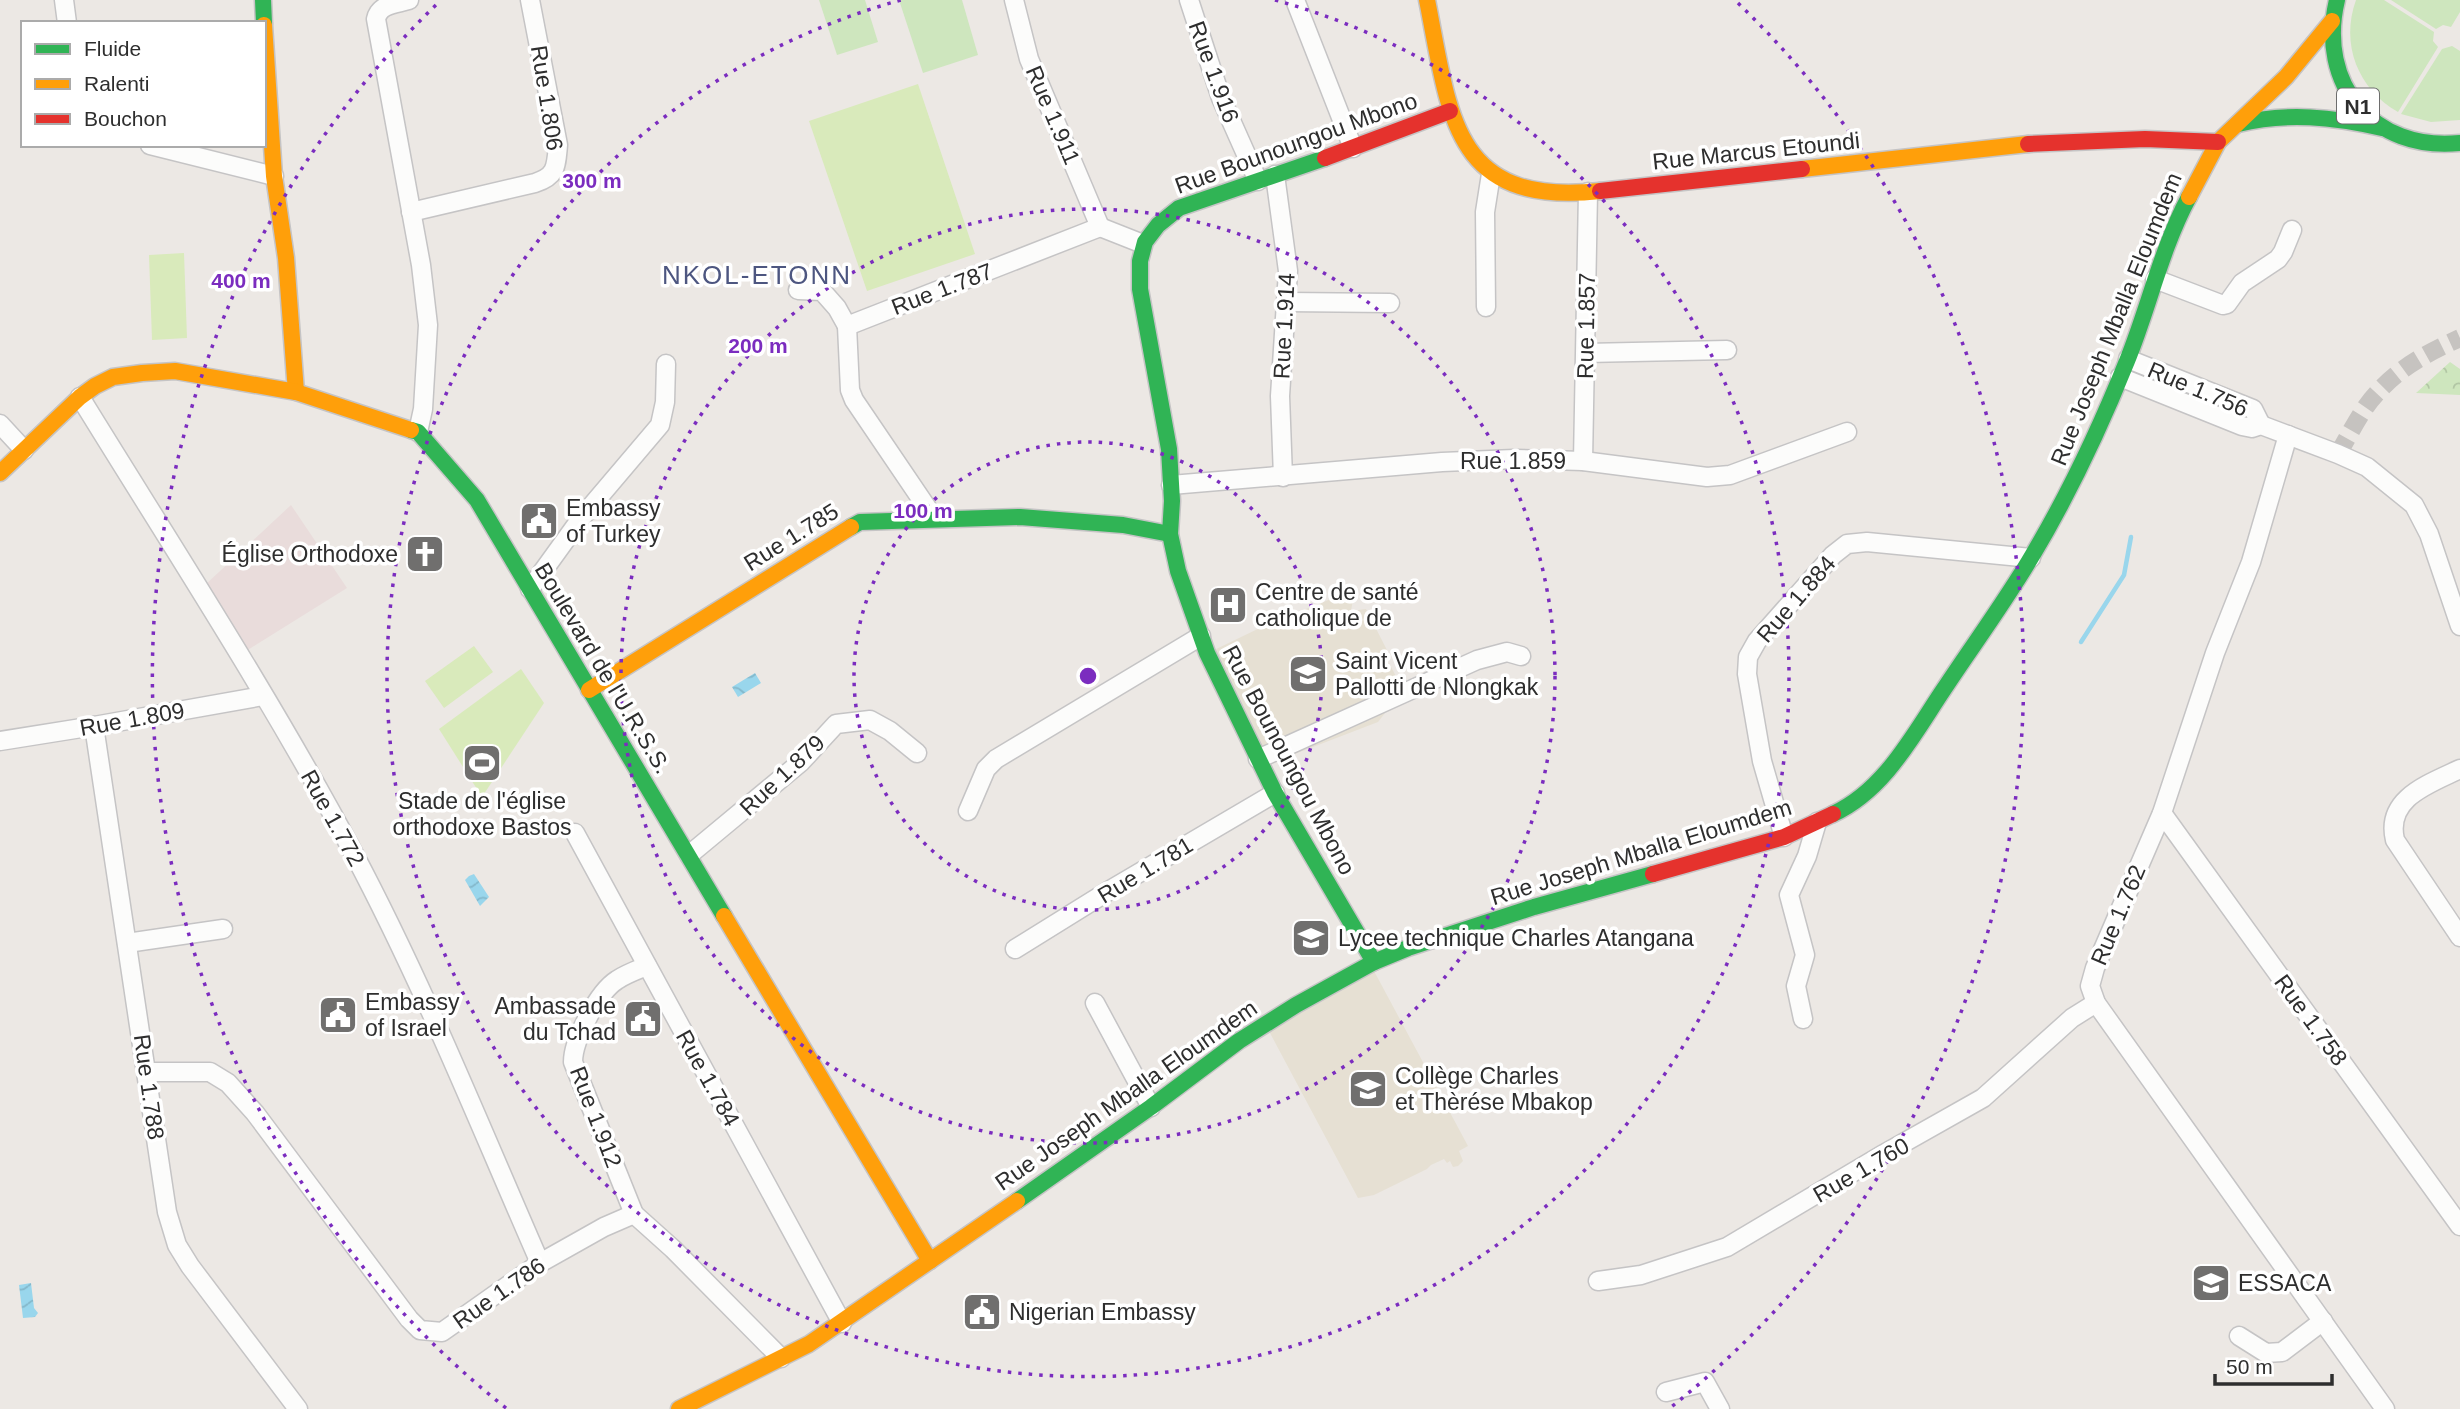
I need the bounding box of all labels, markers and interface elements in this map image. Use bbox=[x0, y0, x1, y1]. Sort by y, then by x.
street label: Rue 1.916 bbox=[1184, 18, 1244, 126]
legend bbox=[21, 21, 266, 147]
text: Fluide bbox=[84, 37, 141, 60]
street label: Rue 1.806 bbox=[526, 44, 568, 152]
street label: Rue 1.911 bbox=[1021, 62, 1085, 168]
text: Ralenti bbox=[84, 72, 149, 95]
street label: Rue Bounoungou Mbono bbox=[1171, 87, 1421, 199]
road number: N1 bbox=[2337, 88, 2379, 124]
text: Bouchon bbox=[84, 107, 167, 130]
street label: Rue Marcus Etoundi bbox=[1651, 127, 1861, 175]
text: 300 m bbox=[562, 169, 622, 192]
street label: Rue Joseph Mballa Eloumdem bbox=[2045, 169, 2187, 469]
street label: Rue 1.787 bbox=[888, 258, 996, 320]
district label: NKOL-ETONN bbox=[662, 260, 852, 290]
text: 400 m bbox=[211, 269, 271, 292]
street label: Rue 1.914 bbox=[1268, 272, 1300, 380]
street label: Rue 1.857 bbox=[1572, 273, 1600, 379]
text: 200 m bbox=[728, 334, 788, 357]
street label: Rue 1.756 bbox=[2144, 356, 2252, 422]
street label: Rue 1.859 bbox=[1460, 448, 1566, 474]
place label: Embassy of Turkey bbox=[566, 495, 661, 547]
street label: Rue 1.785 bbox=[739, 498, 843, 576]
text: 100 m bbox=[893, 499, 953, 522]
public building icon: Embassy of Turkey bbox=[518, 500, 560, 542]
church icon: Église Orthodoxe bbox=[404, 533, 446, 575]
place label: Église Orthodoxe bbox=[222, 541, 398, 567]
street label: Rue 1.884 bbox=[1751, 550, 1841, 648]
street label: Boulevard de l'U.R.S.S. bbox=[530, 558, 676, 778]
place label: Centre de santé catholique de bbox=[1255, 579, 1419, 631]
hospital icon: Centre de santé catholique de bbox=[1207, 584, 1249, 626]
street label: Rue Bounoungou Mbono bbox=[1217, 641, 1361, 879]
place label: Saint Vicent Pallotti de Nlongkak bbox=[1335, 648, 1539, 700]
school or university icon: Saint Vicent Pallotti de Nlongkak bbox=[1287, 653, 1329, 695]
centre of rings bbox=[1076, 664, 1100, 688]
street label: Rue 1.809 bbox=[77, 697, 187, 741]
street label: Rue 1.879 bbox=[734, 729, 830, 821]
sports icon: Stade de l'église orthodoxe Bastos bbox=[461, 742, 503, 784]
street label: Rue 1.772 bbox=[296, 765, 370, 871]
place label: Stade de l'église orthodoxe Bastos bbox=[392, 788, 572, 840]
street label: Rue Joseph Mballa Eloumdem bbox=[1487, 794, 1795, 910]
street label: Rue 1.781 bbox=[1093, 832, 1197, 908]
street label: Rue 1.762 bbox=[2085, 861, 2151, 969]
school or university icon: Lycee technique Charles Atangana bbox=[1290, 917, 1332, 959]
place label: Lycee technique Charles Atangana bbox=[1338, 925, 1694, 951]
street label: Rue 1.758 bbox=[2269, 969, 2353, 1071]
place label: Embassy of Israel bbox=[365, 989, 460, 1041]
place label: Ambassade du Tchad bbox=[495, 993, 616, 1045]
public building icon: Embassy of Israel bbox=[317, 994, 359, 1036]
street label: Rue Joseph Mballa Eloumdem bbox=[990, 995, 1262, 1195]
public building icon: Ambassade du Tchad bbox=[622, 998, 664, 1040]
street label: Rue 1.784 bbox=[671, 1025, 745, 1131]
street label: Rue 1.788 bbox=[129, 1033, 169, 1141]
street label: Rue 1.912 bbox=[565, 1063, 627, 1171]
place label: Collège Charles et Thèrése Mbakop bbox=[1395, 1063, 1593, 1115]
school or university icon: Collège Charles et Thèrése Mbakop bbox=[1347, 1068, 1389, 1110]
street label: Rue 1.760 bbox=[1809, 1132, 1913, 1208]
street label: Rue 1.786 bbox=[448, 1252, 550, 1334]
school or university icon: ESSACA bbox=[2190, 1262, 2232, 1304]
place label: ESSACA bbox=[2238, 1270, 2332, 1296]
public building icon: Nigerian Embassy bbox=[961, 1291, 1003, 1333]
place label: Nigerian Embassy bbox=[1009, 1299, 1196, 1325]
scale bar bbox=[2215, 1342, 2332, 1386]
text: 50 m bbox=[2226, 1355, 2273, 1378]

